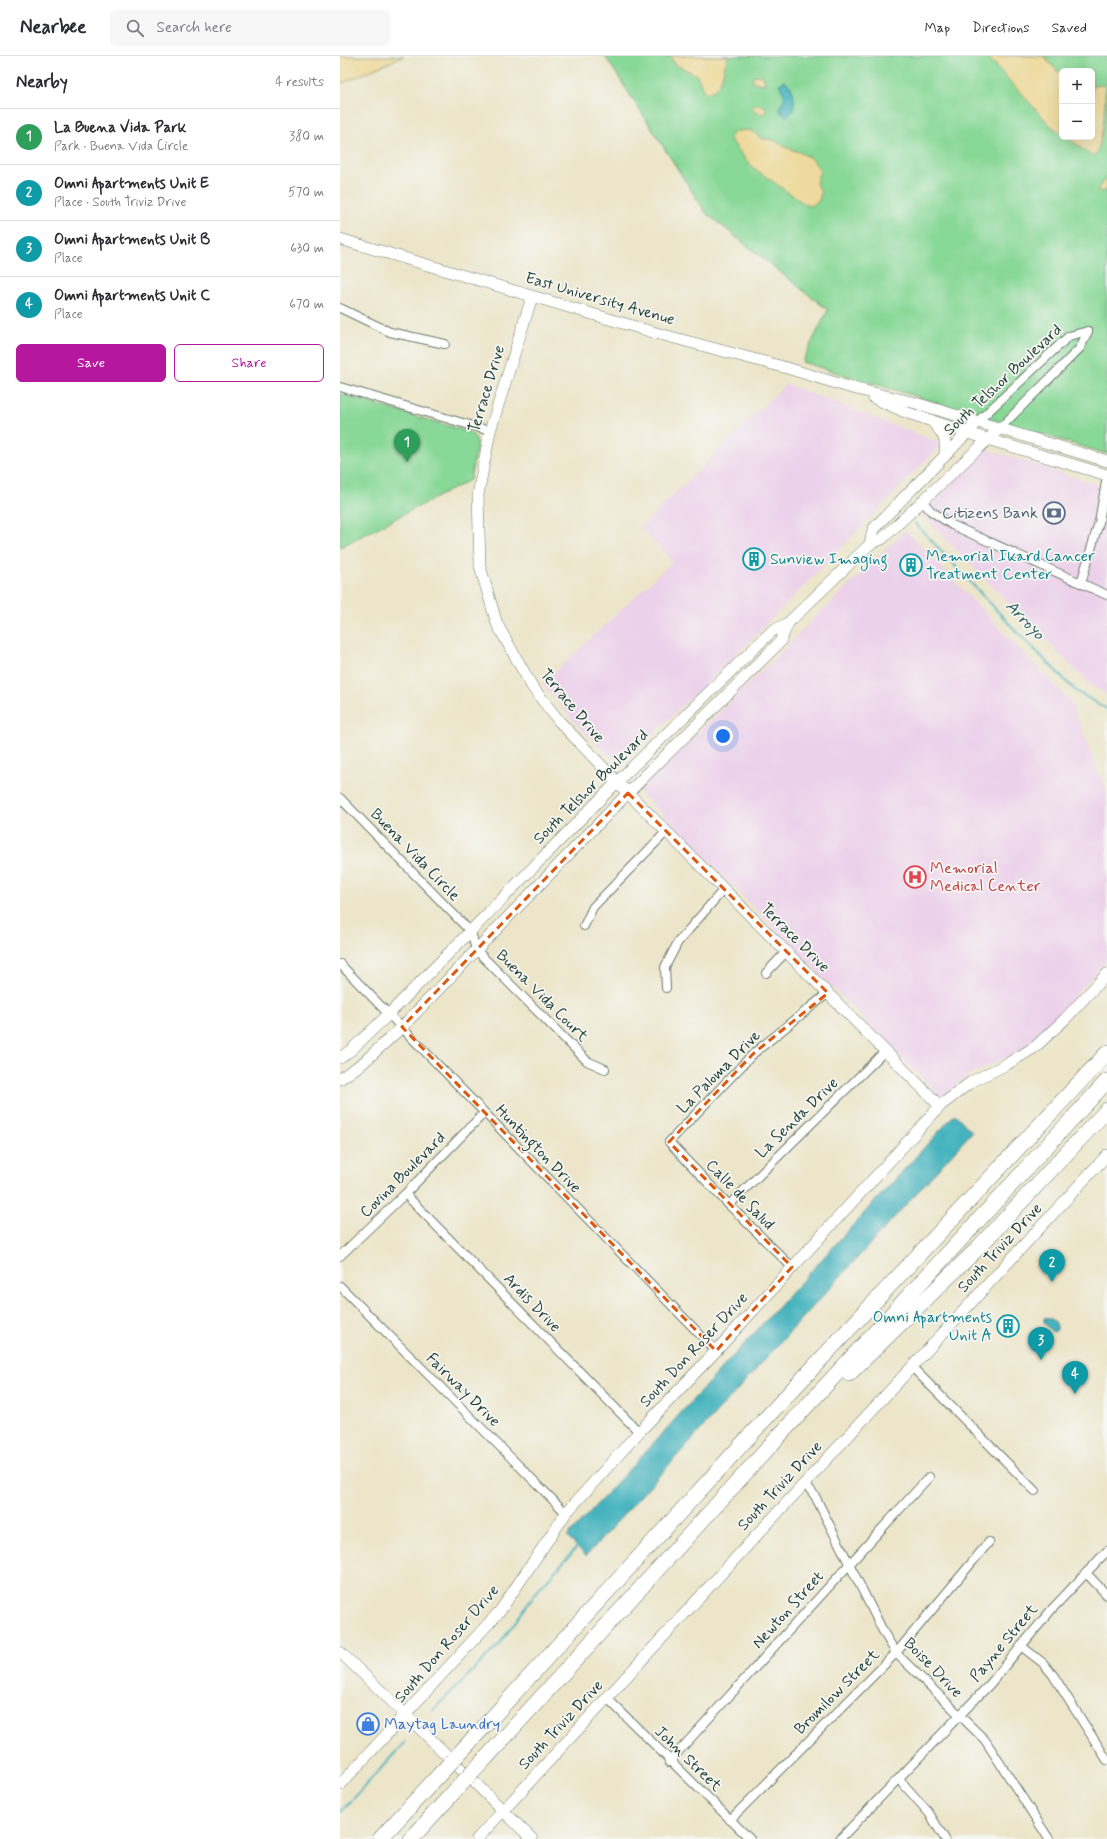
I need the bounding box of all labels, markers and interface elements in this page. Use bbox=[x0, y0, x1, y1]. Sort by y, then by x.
search box bbox=[110, 10, 390, 46]
text: Nearbee bbox=[20, 15, 86, 40]
icon: search bbox=[124, 17, 146, 39]
text: Search here bbox=[156, 18, 232, 38]
text: Map bbox=[924, 19, 950, 37]
text: Directions bbox=[972, 19, 1030, 37]
text: Saved bbox=[1052, 19, 1087, 37]
map controls bbox=[1059, 68, 1095, 140]
button: + bbox=[1059, 68, 1095, 104]
text: Nearby bbox=[16, 71, 68, 93]
text: 4 results bbox=[275, 74, 324, 91]
button: − bbox=[1059, 104, 1095, 140]
text: La Buena Vida Park bbox=[54, 118, 186, 138]
text: 1 bbox=[26, 128, 32, 145]
text: 380 m bbox=[289, 128, 324, 145]
text: Park · Buena Vida Circle bbox=[54, 138, 188, 155]
text: Omni Apartments Unit E bbox=[54, 174, 209, 194]
text: 2 bbox=[26, 184, 32, 201]
text: 570 m bbox=[288, 184, 324, 201]
text: Place · South Triviz Drive bbox=[54, 194, 186, 211]
text: Omni Apartments Unit B bbox=[54, 230, 210, 250]
text: 3 bbox=[26, 240, 32, 257]
text: 630 m bbox=[290, 240, 324, 257]
text: Place bbox=[54, 250, 83, 267]
street label: East University Avenue bbox=[523, 268, 677, 330]
text: Omni Apartments Unit C bbox=[54, 286, 210, 306]
text: 4 bbox=[25, 296, 33, 313]
text: 670 m bbox=[289, 296, 324, 313]
text: Place bbox=[54, 306, 83, 323]
street label: South Telshor Boulevard bbox=[939, 320, 1067, 440]
street label: Terrace Drive bbox=[464, 343, 510, 435]
button: Save bbox=[16, 344, 166, 382]
button: Share bbox=[174, 344, 324, 382]
pin: 1 bbox=[394, 429, 420, 462]
bank icon: Citizens Bank bbox=[1041, 500, 1067, 526]
place label: Citizens Bank bbox=[942, 503, 1038, 524]
building icon: Sunview Imaging bbox=[741, 546, 767, 572]
place label: Memorial Ikard Cancer Treatment Center bbox=[926, 546, 1095, 585]
place label: Sunview Imaging bbox=[770, 549, 888, 571]
building icon: Memorial Ikard Cancer Treatment Center bbox=[898, 552, 924, 578]
water label: Arroyo bbox=[1001, 595, 1050, 645]
street label: Terrace Drive bbox=[535, 665, 609, 747]
street label: South Telshor Boulevard bbox=[529, 725, 653, 849]
your location bbox=[713, 726, 733, 746]
street label: Buena Vida Circle bbox=[365, 804, 465, 906]
place label: Memorial Medical Center bbox=[930, 858, 1041, 897]
hospital icon: Memorial Medical Center bbox=[902, 864, 928, 890]
street label: Terrace Drive bbox=[756, 899, 834, 977]
street label: Buena Vida Court bbox=[491, 945, 593, 1047]
street label: La Paloma Drive bbox=[673, 1025, 766, 1118]
street label: La Senda Drive bbox=[751, 1073, 843, 1163]
street label: Huntington Drive bbox=[490, 1100, 586, 1199]
street label: Covina Boulevard bbox=[355, 1127, 451, 1223]
street label: Calle de Salud bbox=[701, 1155, 779, 1235]
street label: South Triviz Drive bbox=[953, 1199, 1047, 1297]
pin: 2 bbox=[1039, 1249, 1065, 1282]
street label: Ardis Drive bbox=[499, 1269, 565, 1337]
street label: South Don Roser Drive bbox=[635, 1288, 753, 1412]
place label: Omni Apartments Unit A bbox=[873, 1307, 992, 1346]
building icon: Omni Apartments Unit A bbox=[995, 1313, 1021, 1339]
pin: 3 bbox=[1028, 1327, 1054, 1360]
street label: Fairway Drive bbox=[421, 1348, 505, 1432]
pin: 4 bbox=[1062, 1361, 1088, 1394]
street label: South Triviz Drive bbox=[733, 1437, 827, 1535]
street label: Newton Street bbox=[748, 1567, 828, 1653]
street label: South Don Roser Drive bbox=[390, 1581, 504, 1707]
street label: Payne Street bbox=[965, 1599, 1043, 1686]
street label: Boise Drive bbox=[899, 1633, 967, 1703]
street label: Bromilow Street bbox=[790, 1644, 885, 1739]
street label: South Triviz Drive bbox=[514, 1676, 608, 1774]
shop icon: Maytag Laundry bbox=[355, 1711, 381, 1737]
place label: Maytag Laundry bbox=[384, 1714, 500, 1735]
street label: John Street bbox=[650, 1722, 727, 1797]

